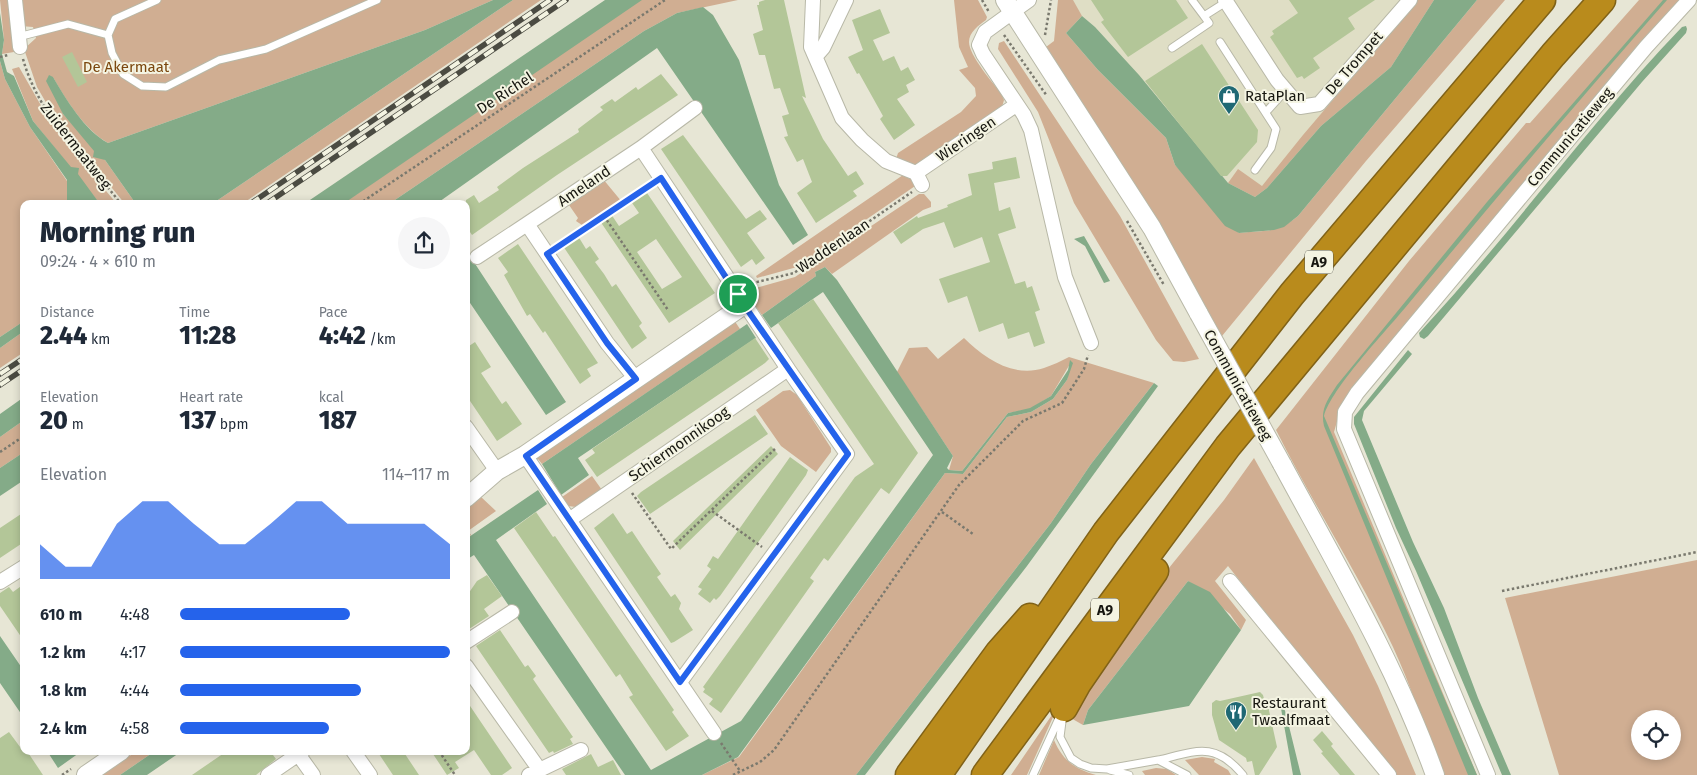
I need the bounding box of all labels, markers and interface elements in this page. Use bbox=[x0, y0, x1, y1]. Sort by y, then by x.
street label: De Trompet bbox=[1321, 27, 1387, 99]
park label: De Akermaat bbox=[83, 58, 170, 76]
street label: De Richel bbox=[473, 68, 537, 118]
shop icon: RataPlan bbox=[1217, 84, 1241, 115]
street label: Communicatieweg bbox=[1523, 84, 1617, 190]
place label: RataPlan bbox=[1245, 87, 1305, 105]
street label: Zuidermaatweg bbox=[37, 99, 115, 193]
street label: Wieringen bbox=[933, 112, 999, 166]
street label: Ameland bbox=[554, 162, 614, 210]
street label: Waddenlaan bbox=[793, 215, 873, 277]
text: Morning run bbox=[40, 216, 195, 249]
button: share bbox=[398, 217, 450, 269]
road number: A9 bbox=[1305, 250, 1333, 274]
text: 09:24 · 4 × 610 m bbox=[40, 252, 156, 271]
pin bbox=[717, 273, 759, 315]
icon: arrive bbox=[724, 280, 752, 308]
text: Distance bbox=[40, 304, 94, 321]
text: Time bbox=[179, 304, 210, 321]
text: Pace bbox=[319, 304, 348, 321]
text: 2.44 bbox=[40, 321, 87, 351]
text: 11:28 bbox=[179, 321, 236, 351]
text: 4:42 bbox=[319, 321, 366, 351]
street label: Communicatieweg bbox=[1200, 326, 1276, 444]
text: km bbox=[87, 331, 110, 348]
text: /km bbox=[366, 331, 396, 348]
text: Elevation bbox=[40, 389, 99, 406]
text: Heart rate bbox=[179, 389, 243, 406]
text: kcal bbox=[319, 389, 344, 406]
street label: Schiermonnikoog bbox=[625, 402, 733, 485]
text: 20 bbox=[40, 406, 68, 436]
text: 137 bbox=[179, 406, 216, 436]
text: 187 bbox=[319, 406, 357, 436]
text: m bbox=[68, 416, 84, 433]
text: bpm bbox=[216, 416, 248, 433]
text: Elevation bbox=[40, 465, 107, 484]
text: 114–117 m bbox=[382, 465, 450, 484]
road number: A9 bbox=[1091, 598, 1119, 622]
text: 610 m bbox=[40, 605, 82, 624]
text: 4:48 bbox=[120, 605, 150, 624]
text: 1.2 km bbox=[40, 643, 86, 662]
text: 4:17 bbox=[120, 643, 146, 662]
text: 1.8 km bbox=[40, 681, 87, 700]
text: 4:44 bbox=[120, 681, 149, 700]
place label: Restaurant Twaalfmaat bbox=[1252, 694, 1330, 729]
restaurant icon: Restaurant Twaalfmaat bbox=[1224, 700, 1248, 731]
map controls bbox=[1631, 710, 1681, 760]
button: locate bbox=[1631, 710, 1681, 760]
text: 2.4 km bbox=[40, 719, 87, 738]
text: 4:58 bbox=[120, 719, 149, 738]

